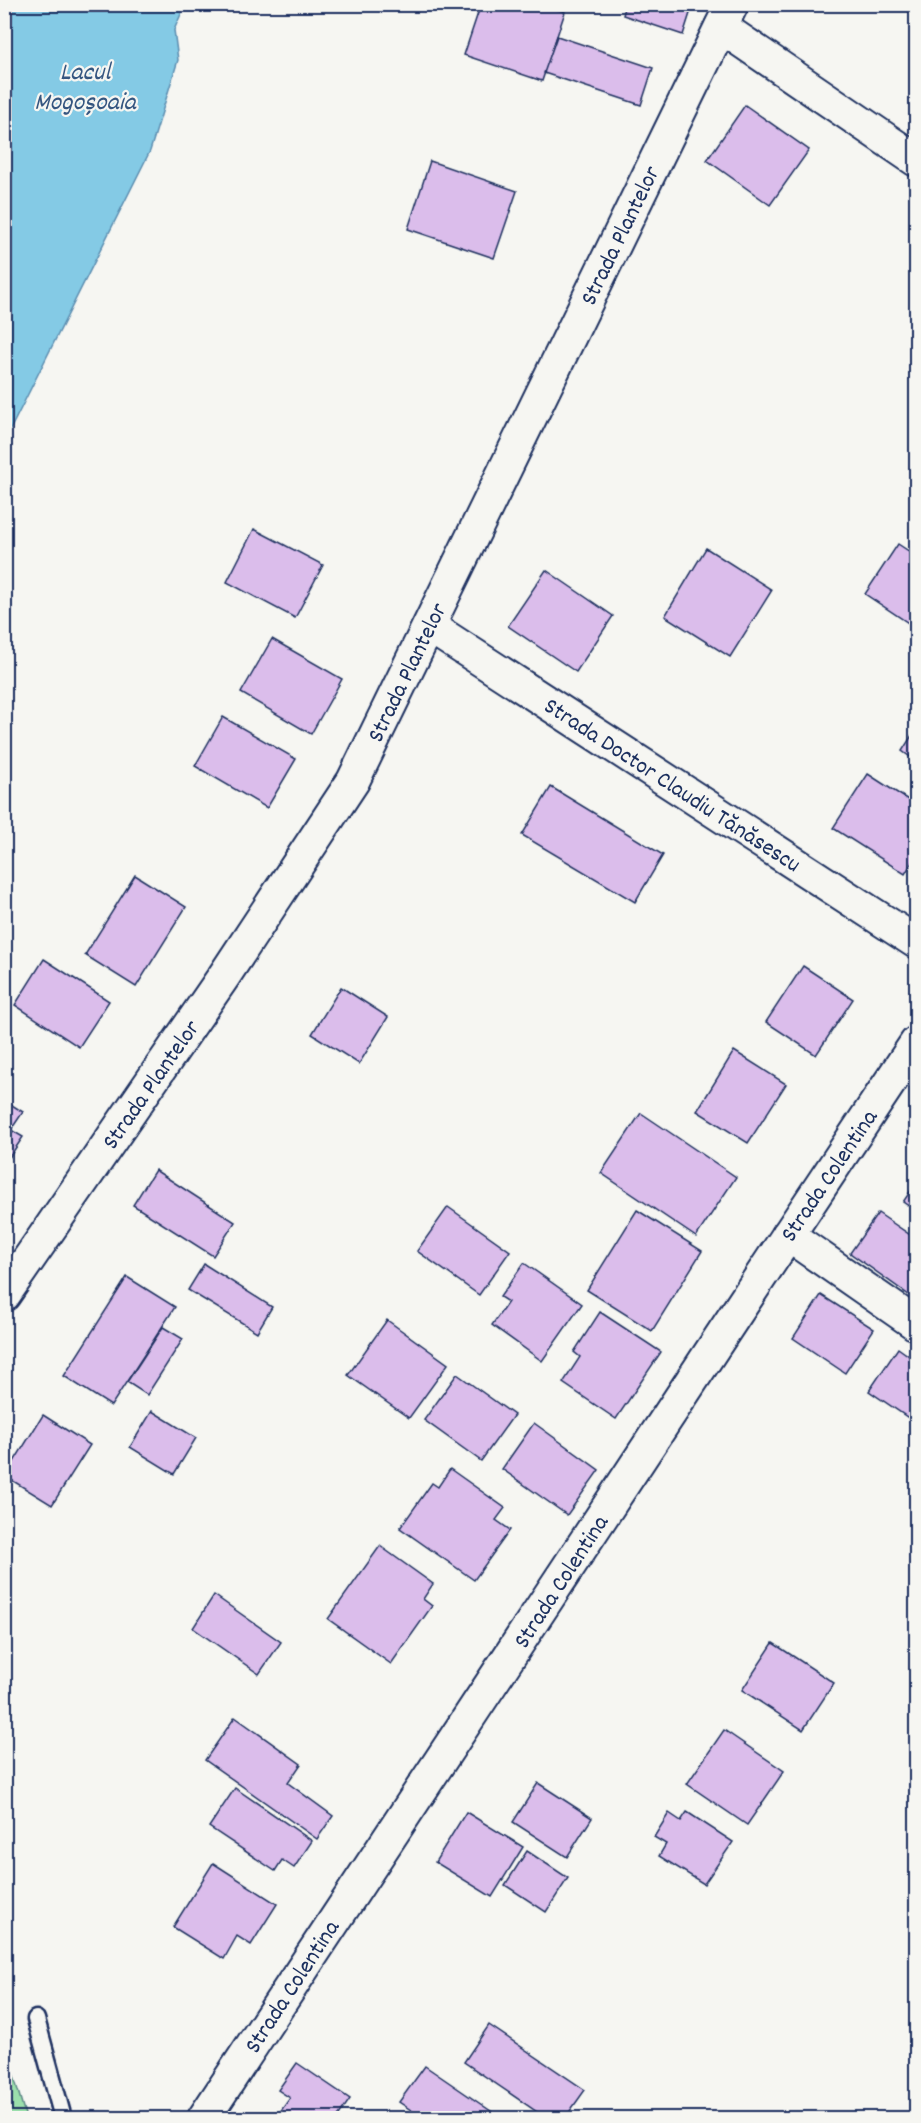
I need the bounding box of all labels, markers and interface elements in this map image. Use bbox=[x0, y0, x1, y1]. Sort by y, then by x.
water label: Lacul Mogoșoaia bbox=[34, 55, 138, 122]
street label: Strada Plantelor bbox=[573, 161, 670, 312]
street label: Strada Plantelor bbox=[360, 598, 457, 749]
street label: Strada Doctor Claudiu Tănăsescu bbox=[536, 690, 807, 883]
street label: Strada Plantelor bbox=[95, 1014, 210, 1157]
street label: Strada Colentina bbox=[774, 1103, 888, 1250]
street label: Strada Colentina bbox=[507, 1509, 619, 1656]
street label: Strada Colentina bbox=[238, 1914, 350, 2061]

